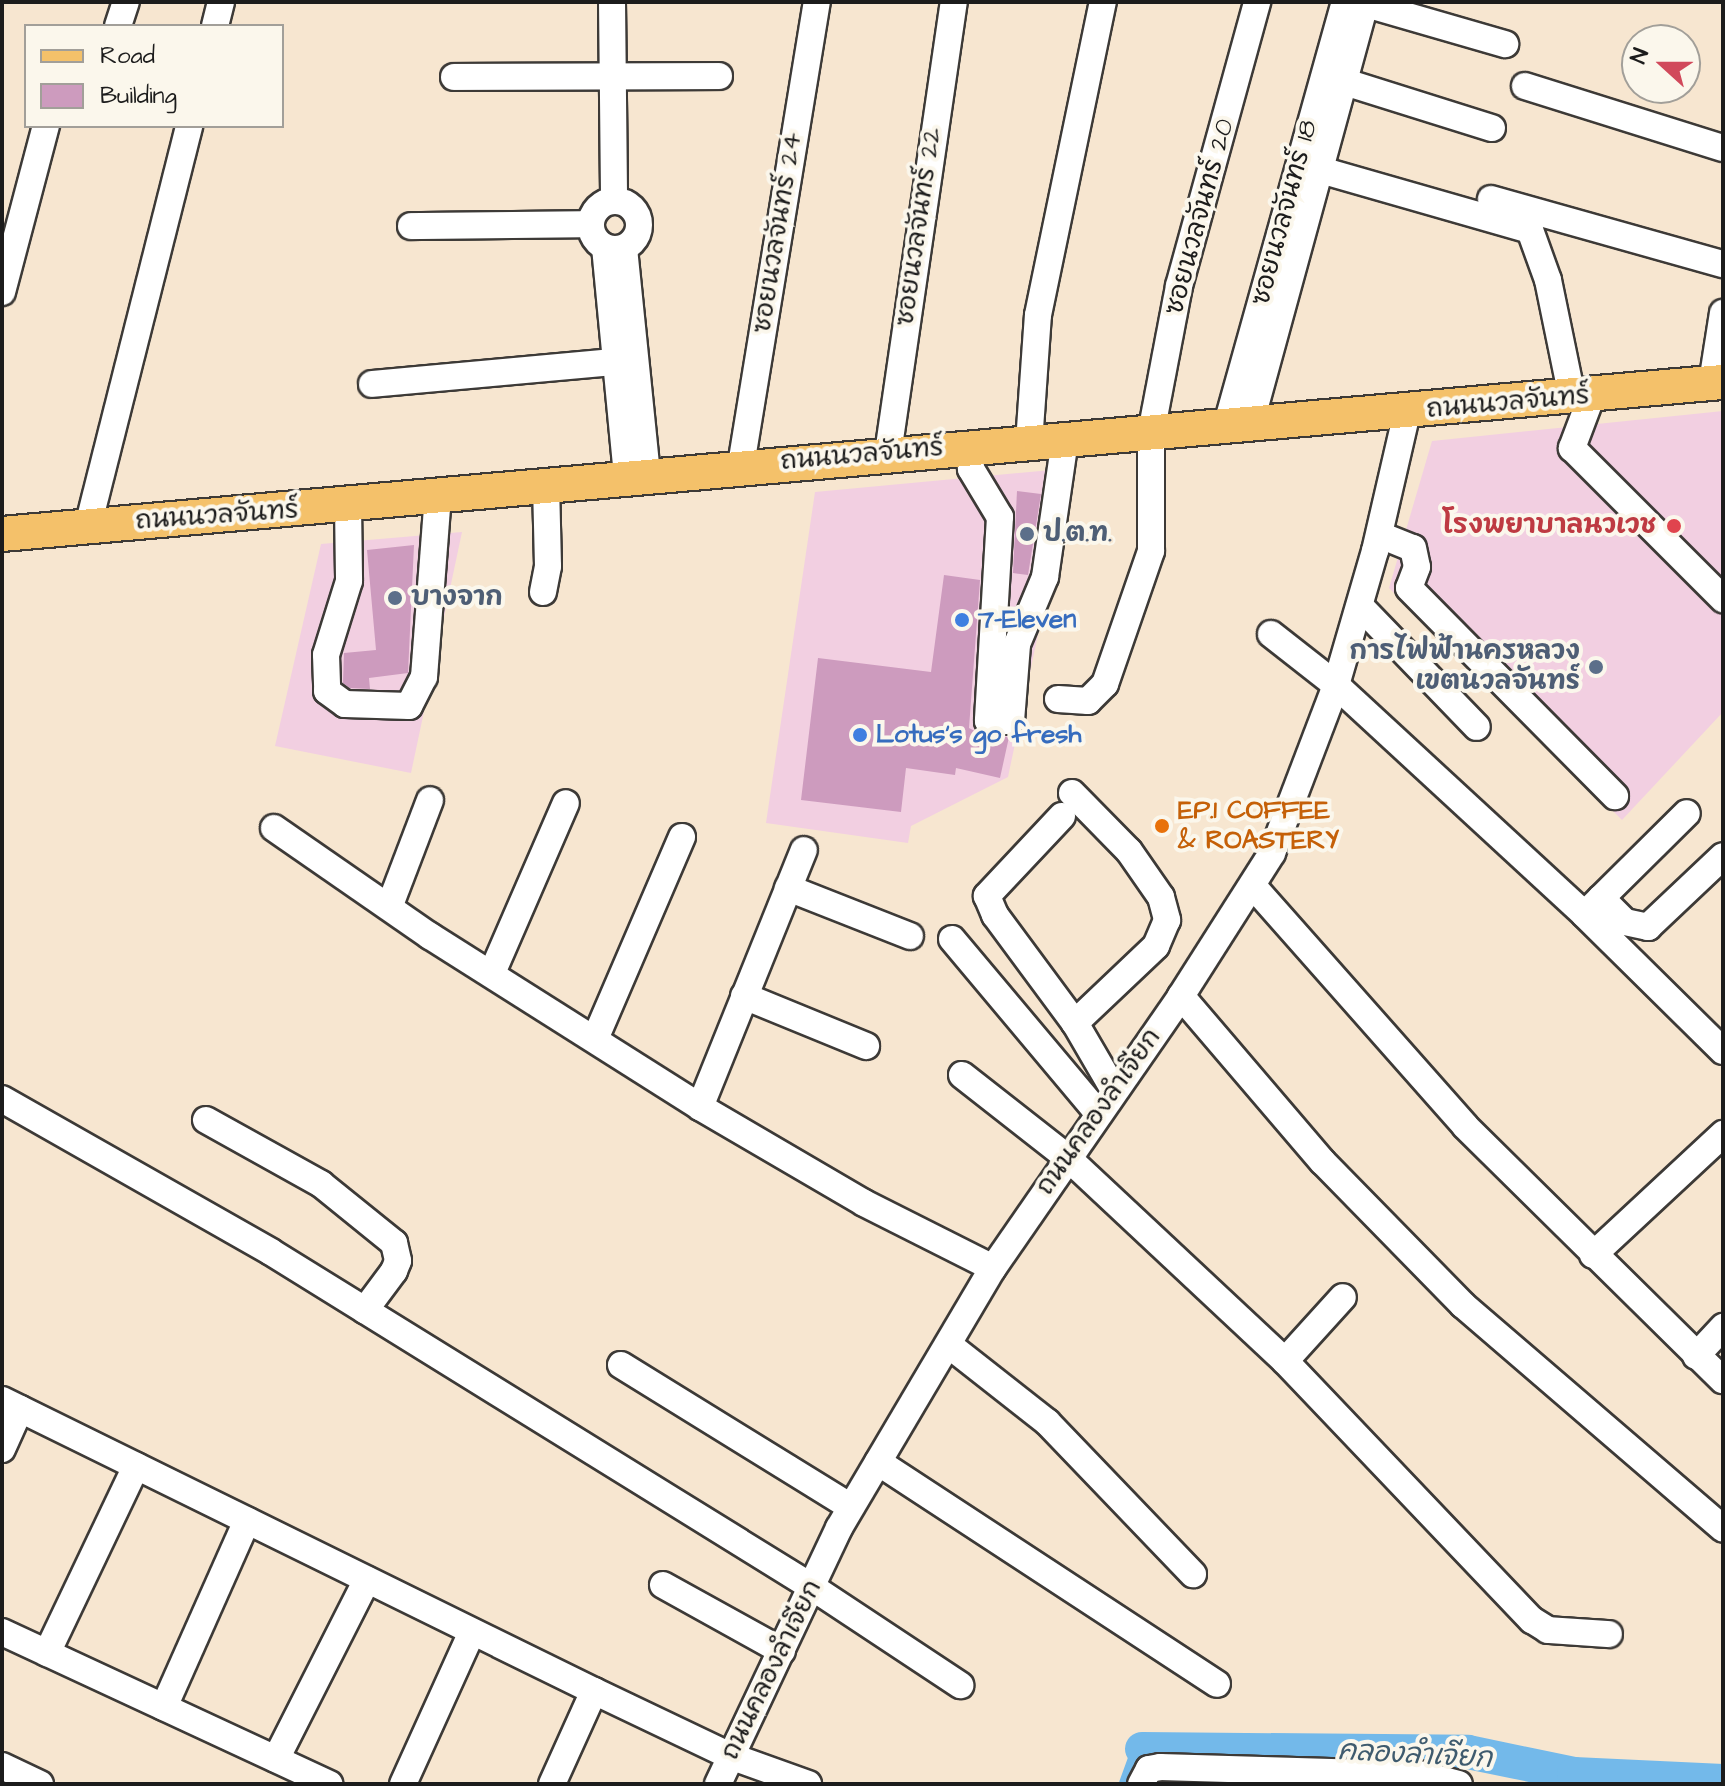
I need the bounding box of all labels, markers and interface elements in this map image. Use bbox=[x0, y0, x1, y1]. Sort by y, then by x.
legend bbox=[24, 24, 284, 128]
north arrow bbox=[1621, 24, 1701, 104]
text: Road bbox=[100, 39, 155, 73]
text: N bbox=[1623, 44, 1657, 68]
text: Building bbox=[100, 79, 177, 113]
street label: ซอยนวลจันทร์ 20 bbox=[1159, 116, 1241, 318]
street label: ซอยนวลจันทร์ 18 bbox=[1245, 117, 1325, 309]
street label: ซอยนวลจันทร์ 22 bbox=[890, 126, 948, 328]
street label: ซอยนวลจันทร์ 24 bbox=[747, 130, 809, 336]
street label: ถนนนวลจันทร์ bbox=[1425, 380, 1591, 426]
street label: ถนนนวลจันทร์ bbox=[779, 432, 945, 478]
street label: ถนนนวลจันทร์ bbox=[134, 495, 300, 537]
place label: โรงพยาบาลนวเวช bbox=[1443, 510, 1656, 542]
marker: โรงพยาบาลนวเวช bbox=[1663, 515, 1685, 537]
place label: ป.ต.ท. bbox=[1043, 518, 1112, 550]
marker: ป.ต.ท. bbox=[1018, 525, 1036, 543]
place label: บางจาก bbox=[411, 582, 503, 614]
marker: บางจาก bbox=[386, 589, 404, 607]
place label: 7-Eleven bbox=[978, 604, 1076, 636]
marker: 7-Eleven bbox=[953, 611, 971, 629]
place label: การไฟฟ้านครหลวง เขตนวลจันทร์ bbox=[1350, 636, 1580, 698]
marker: การไฟฟ้านครหลวง เขตนวลจันทร์ bbox=[1587, 658, 1605, 676]
place label: Lotus's go fresh bbox=[876, 719, 1081, 751]
marker: Lotus's go fresh bbox=[851, 726, 869, 744]
place label: EP.1 COFFEE & ROASTERY bbox=[1178, 795, 1339, 856]
marker: EP.1 COFFEE & ROASTERY bbox=[1153, 817, 1171, 835]
street label: ถนนคลองลำเจียก bbox=[1030, 1023, 1168, 1201]
street label: ถนนคลองลำเจียก bbox=[715, 1575, 829, 1765]
water label: คลองลำเจียก bbox=[1337, 1734, 1493, 1776]

